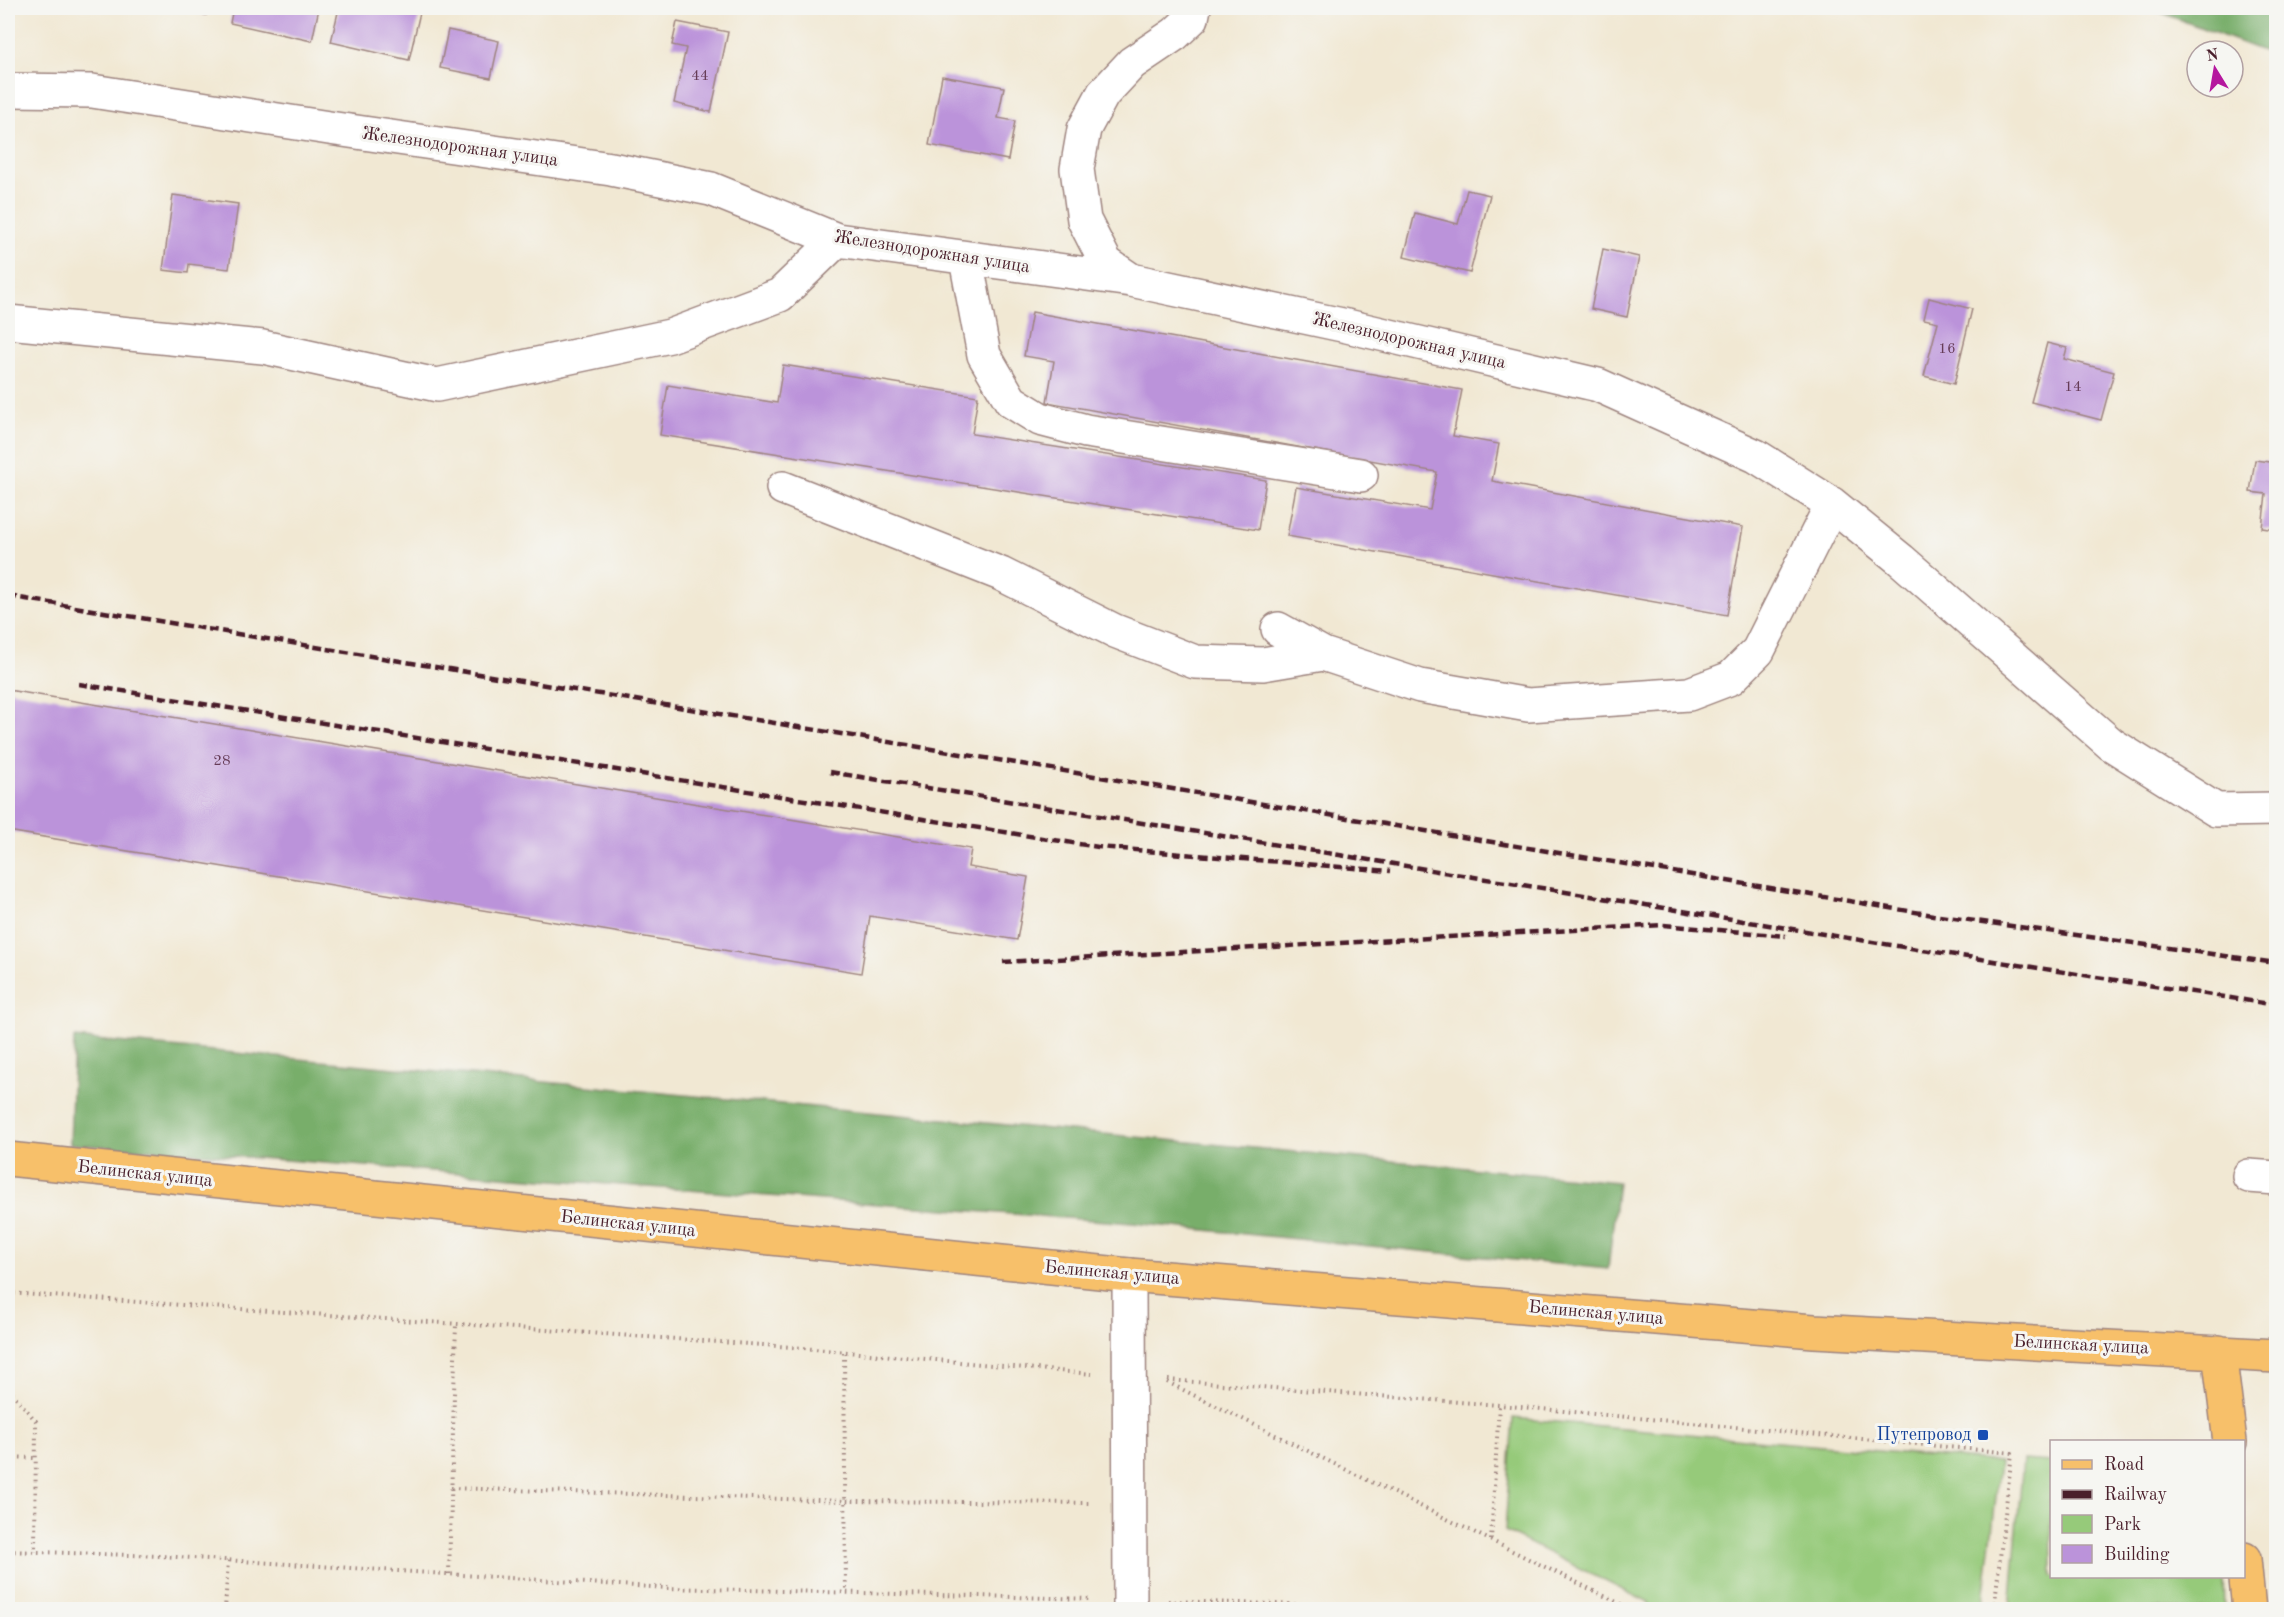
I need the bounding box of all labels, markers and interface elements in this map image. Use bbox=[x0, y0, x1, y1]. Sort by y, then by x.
north arrow bbox=[2185, 39, 2245, 99]
text: N bbox=[2205, 47, 2221, 65]
house number: 44 bbox=[691, 69, 709, 84]
street label: Железнодорожная улица bbox=[361, 124, 559, 170]
street label: Железнодорожная улица bbox=[833, 228, 1031, 276]
street label: Железнодорожная улица bbox=[1311, 310, 1508, 372]
house number: 16 bbox=[1938, 342, 1956, 357]
house number: 14 bbox=[2064, 380, 2082, 395]
house number: 28 bbox=[213, 754, 231, 769]
street label: Белинская улица bbox=[76, 1158, 214, 1190]
street label: Белинская улица bbox=[559, 1208, 697, 1240]
street label: Белинская улица bbox=[1044, 1258, 1181, 1288]
street label: Белинская улица bbox=[1528, 1298, 1665, 1328]
street label: Белинская улица bbox=[2013, 1332, 2149, 1358]
place label: Путепровод bbox=[1877, 1426, 1971, 1444]
marker: Путепровод bbox=[1976, 1428, 1990, 1442]
legend bbox=[2050, 1440, 2245, 1578]
text: Road bbox=[2104, 1456, 2144, 1474]
text: Railway bbox=[2104, 1486, 2167, 1504]
text: Park bbox=[2104, 1516, 2141, 1534]
text: Building bbox=[2104, 1546, 2170, 1564]

